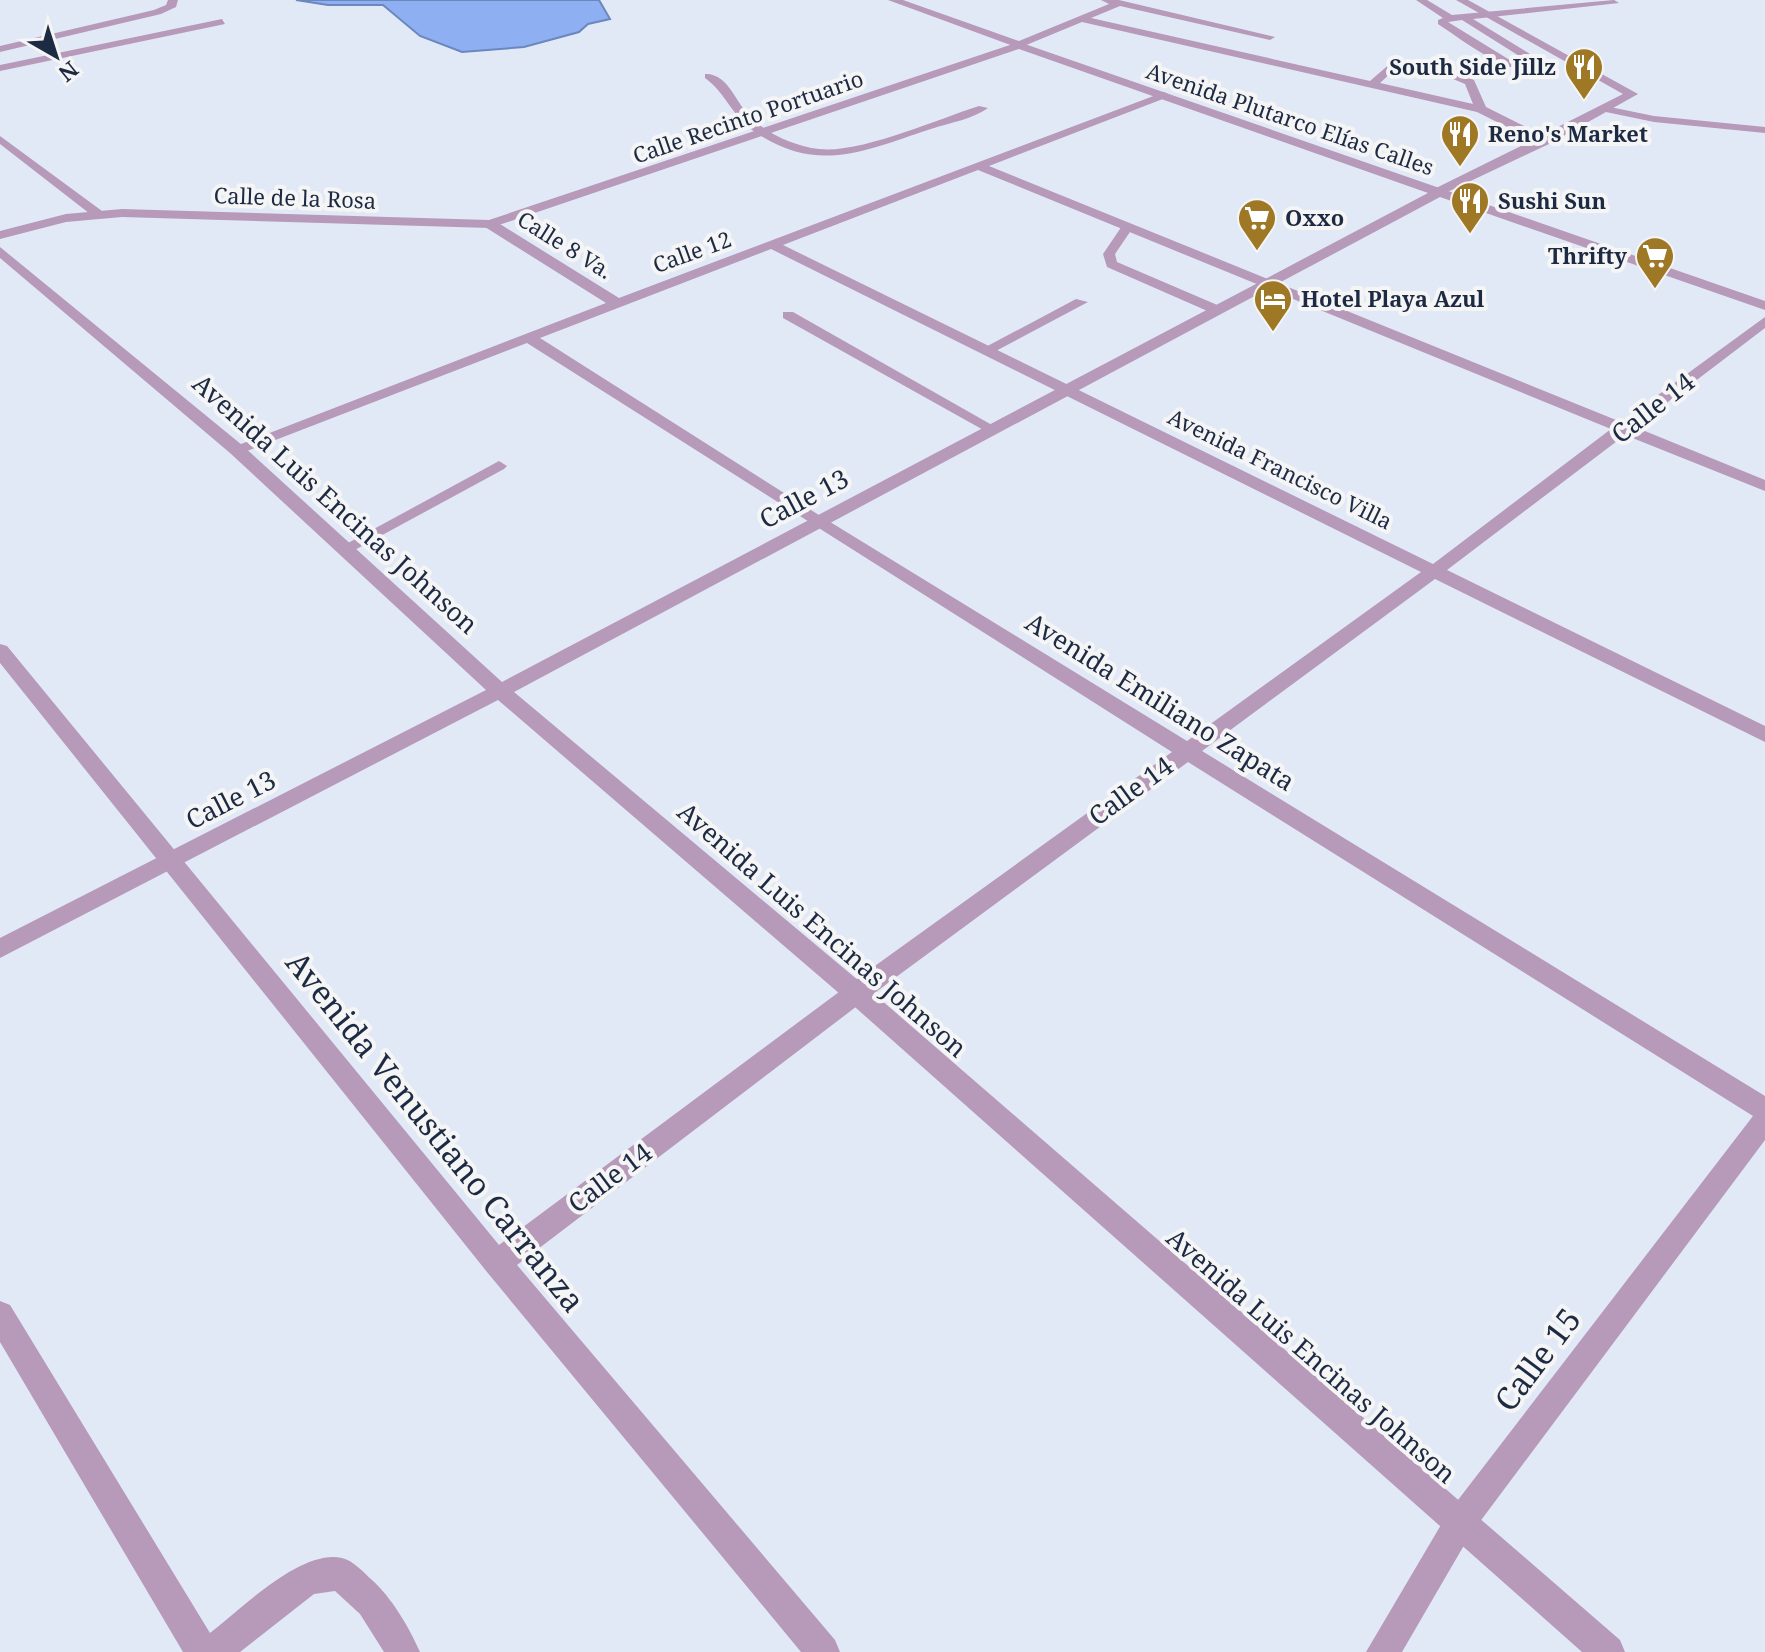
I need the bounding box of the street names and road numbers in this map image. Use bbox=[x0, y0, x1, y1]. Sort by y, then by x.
street label: Avenida Plutarco Elías Calles bbox=[1143, 55, 1438, 181]
street label: Calle Recinto Portuario bbox=[628, 62, 867, 170]
street label: Calle de la Rosa bbox=[213, 179, 377, 215]
street label: Calle 8 Va. bbox=[512, 203, 619, 285]
street label: Calle 12 bbox=[648, 223, 735, 279]
street label: Calle 14 bbox=[1603, 363, 1702, 451]
street label: Avenida Luis Encinas Johnson bbox=[185, 365, 486, 641]
street label: Avenida Francisco Villa bbox=[1163, 401, 1398, 535]
street label: Calle 13 bbox=[752, 460, 855, 537]
street label: Avenida Emiliano Zapata bbox=[1019, 603, 1302, 799]
street label: Calle 14 bbox=[1081, 747, 1180, 833]
street label: Calle 13 bbox=[179, 761, 282, 837]
street label: Avenida Luis Encinas Johnson bbox=[670, 793, 975, 1065]
street label: Avenida Venustiano Carranza bbox=[277, 942, 595, 1320]
street label: Calle 14 bbox=[560, 1134, 659, 1221]
street label: Avenida Luis Encinas Johnson bbox=[1159, 1219, 1464, 1491]
street label: Calle 15 bbox=[1484, 1299, 1590, 1419]

